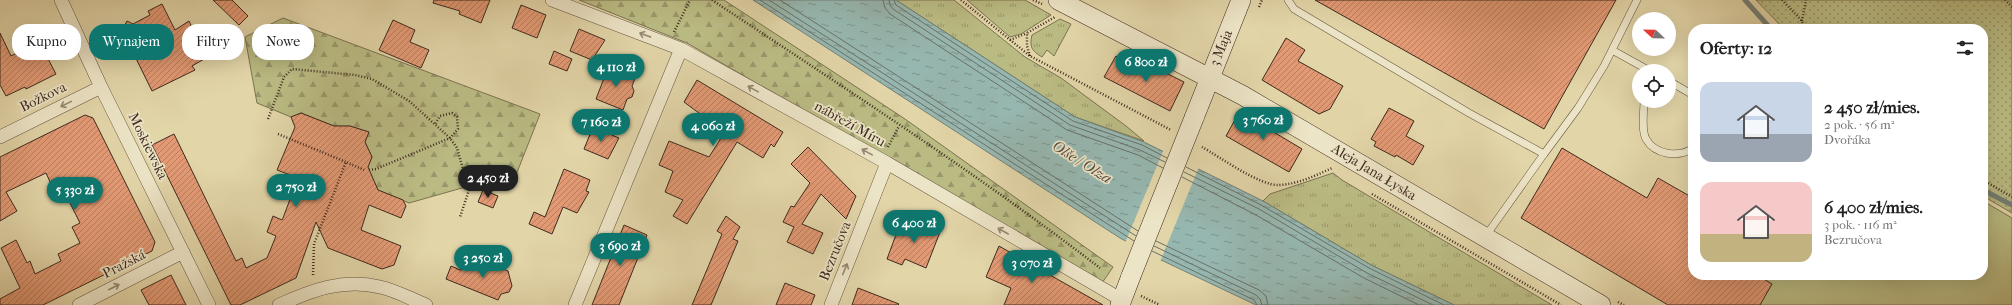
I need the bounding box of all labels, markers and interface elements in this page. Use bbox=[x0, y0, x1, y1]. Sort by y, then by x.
north arrow bbox=[1632, 12, 1676, 56]
map controls bbox=[1632, 12, 1676, 108]
chip: Kupno bbox=[12, 24, 81, 60]
chip: Wynajem bbox=[89, 24, 174, 60]
chip: Filtry bbox=[182, 24, 244, 60]
chip: Nowe bbox=[252, 24, 314, 60]
street label: 3 Maja bbox=[1206, 27, 1236, 69]
one-way arrow bbox=[639, 30, 651, 38]
icon: filters bbox=[1954, 37, 1976, 59]
text: Oferty: 12 bbox=[1700, 38, 1772, 58]
pin: 6 800 zł bbox=[1105, 49, 1187, 83]
pin: 4 110 zł bbox=[575, 54, 657, 88]
text: 6 800 zł bbox=[1125, 54, 1167, 69]
text: 4 110 zł bbox=[597, 59, 635, 74]
button: locate bbox=[1632, 64, 1676, 108]
street label: Božkova bbox=[17, 78, 69, 115]
one-way arrow bbox=[747, 85, 759, 92]
street label: nábřeží Míru bbox=[811, 97, 889, 151]
text: 2 450 zł/mies. bbox=[1824, 97, 1920, 117]
icon: home bbox=[1732, 98, 1780, 146]
one-way arrow bbox=[60, 101, 72, 108]
pin: 3 760 zł bbox=[1222, 107, 1304, 141]
pin: 7 160 zł bbox=[560, 109, 642, 143]
street label: Moskiewska bbox=[125, 110, 172, 183]
text: 3 760 zł bbox=[1243, 112, 1283, 127]
pin: 4 060 zł bbox=[672, 113, 754, 147]
text: 7 160 zł bbox=[581, 114, 621, 129]
text: 2 pok. · 56 m² bbox=[1824, 117, 1895, 132]
text: 4 060 zł bbox=[691, 118, 735, 133]
text: Dvořáka bbox=[1824, 132, 1871, 147]
water label: Olše / Olza bbox=[1049, 137, 1115, 187]
street label: Aleja Jana Łyska bbox=[1328, 139, 1420, 204]
one-way arrow bbox=[861, 148, 873, 155]
pin: 2 450 zł bbox=[447, 165, 529, 199]
text: 2 450 zł bbox=[467, 170, 509, 185]
pin: 2 750 zł bbox=[255, 174, 337, 208]
pin: 5 330 zł bbox=[34, 177, 116, 211]
text: 2 750 zł bbox=[276, 179, 316, 194]
text: 5 330 zł bbox=[56, 182, 94, 197]
text: 6 400 zł/mies. bbox=[1824, 197, 1923, 217]
icon: home bbox=[1732, 198, 1780, 246]
pin: 6 400 zł bbox=[873, 210, 955, 244]
text: 6 400 zł bbox=[892, 215, 936, 230]
text: 3 pok. · 116 m² bbox=[1824, 217, 1897, 232]
street label: Bezručova bbox=[815, 218, 855, 283]
one-way arrow bbox=[998, 227, 1010, 235]
text: Bezručova bbox=[1824, 232, 1882, 247]
pin: 3 690 zł bbox=[579, 233, 661, 267]
text: 3 690 zł bbox=[599, 238, 641, 253]
pin: 3 250 zł bbox=[442, 245, 524, 279]
street label: Pražská bbox=[100, 246, 149, 282]
text: 3 250 zł bbox=[463, 250, 503, 265]
pin: 3 070 zł bbox=[991, 250, 1073, 284]
text: 3 070 zł bbox=[1012, 255, 1052, 270]
one-way arrow bbox=[842, 263, 850, 275]
one-way arrow bbox=[108, 283, 120, 290]

